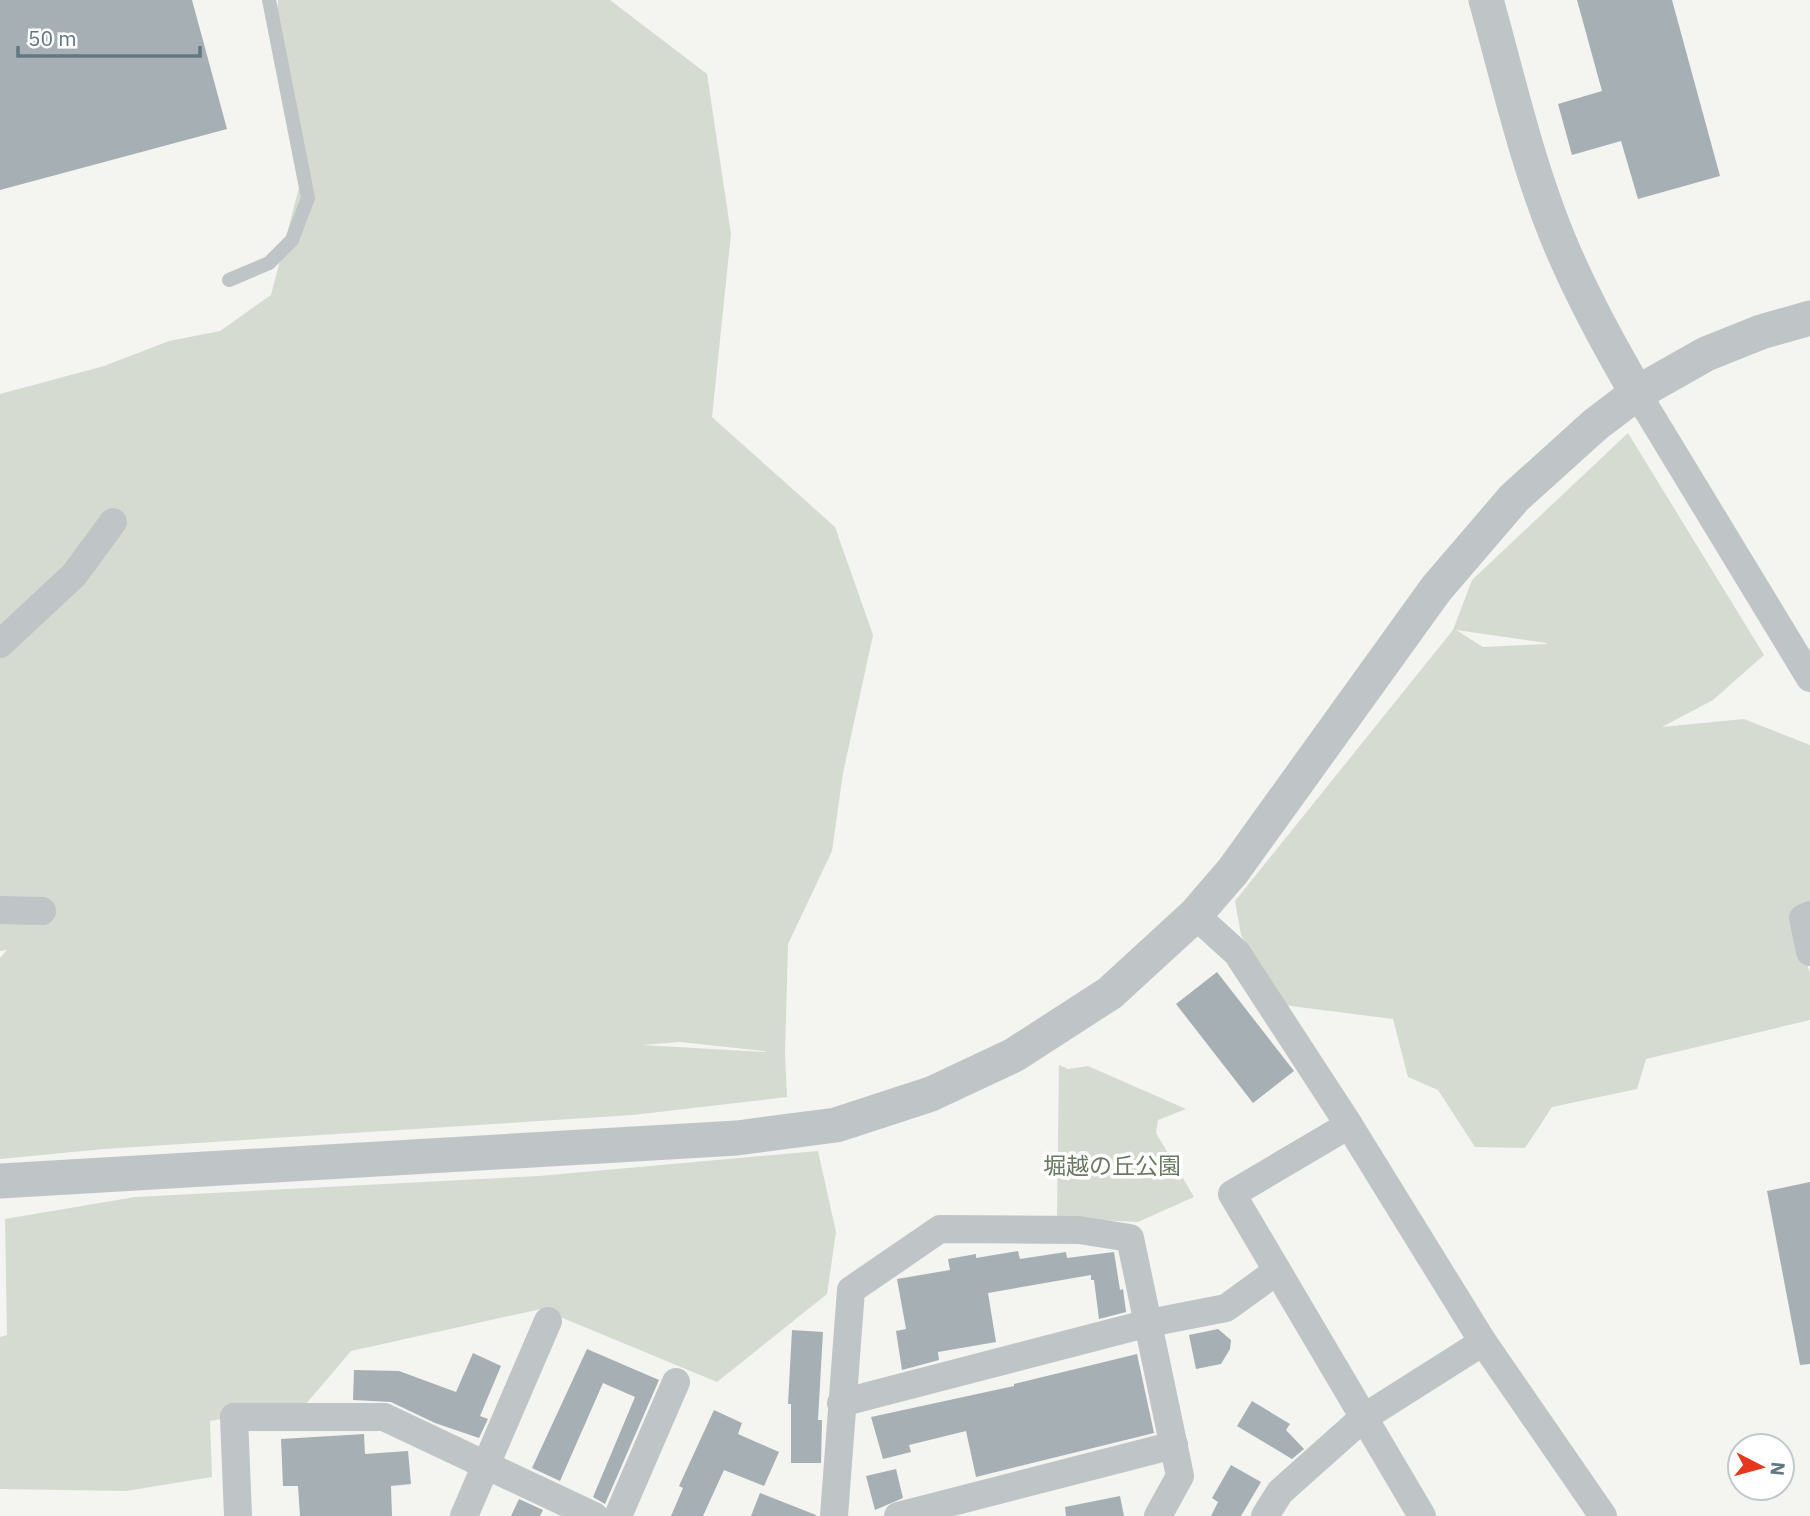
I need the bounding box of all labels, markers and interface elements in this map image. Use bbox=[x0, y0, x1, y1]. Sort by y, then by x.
scale bar bbox=[18, 14, 200, 58]
text: 50 m bbox=[28, 24, 77, 52]
park label: 堀越の丘公園 bbox=[1043, 1150, 1181, 1180]
north arrow bbox=[1726, 1432, 1796, 1502]
text: N bbox=[1765, 1461, 1791, 1477]

